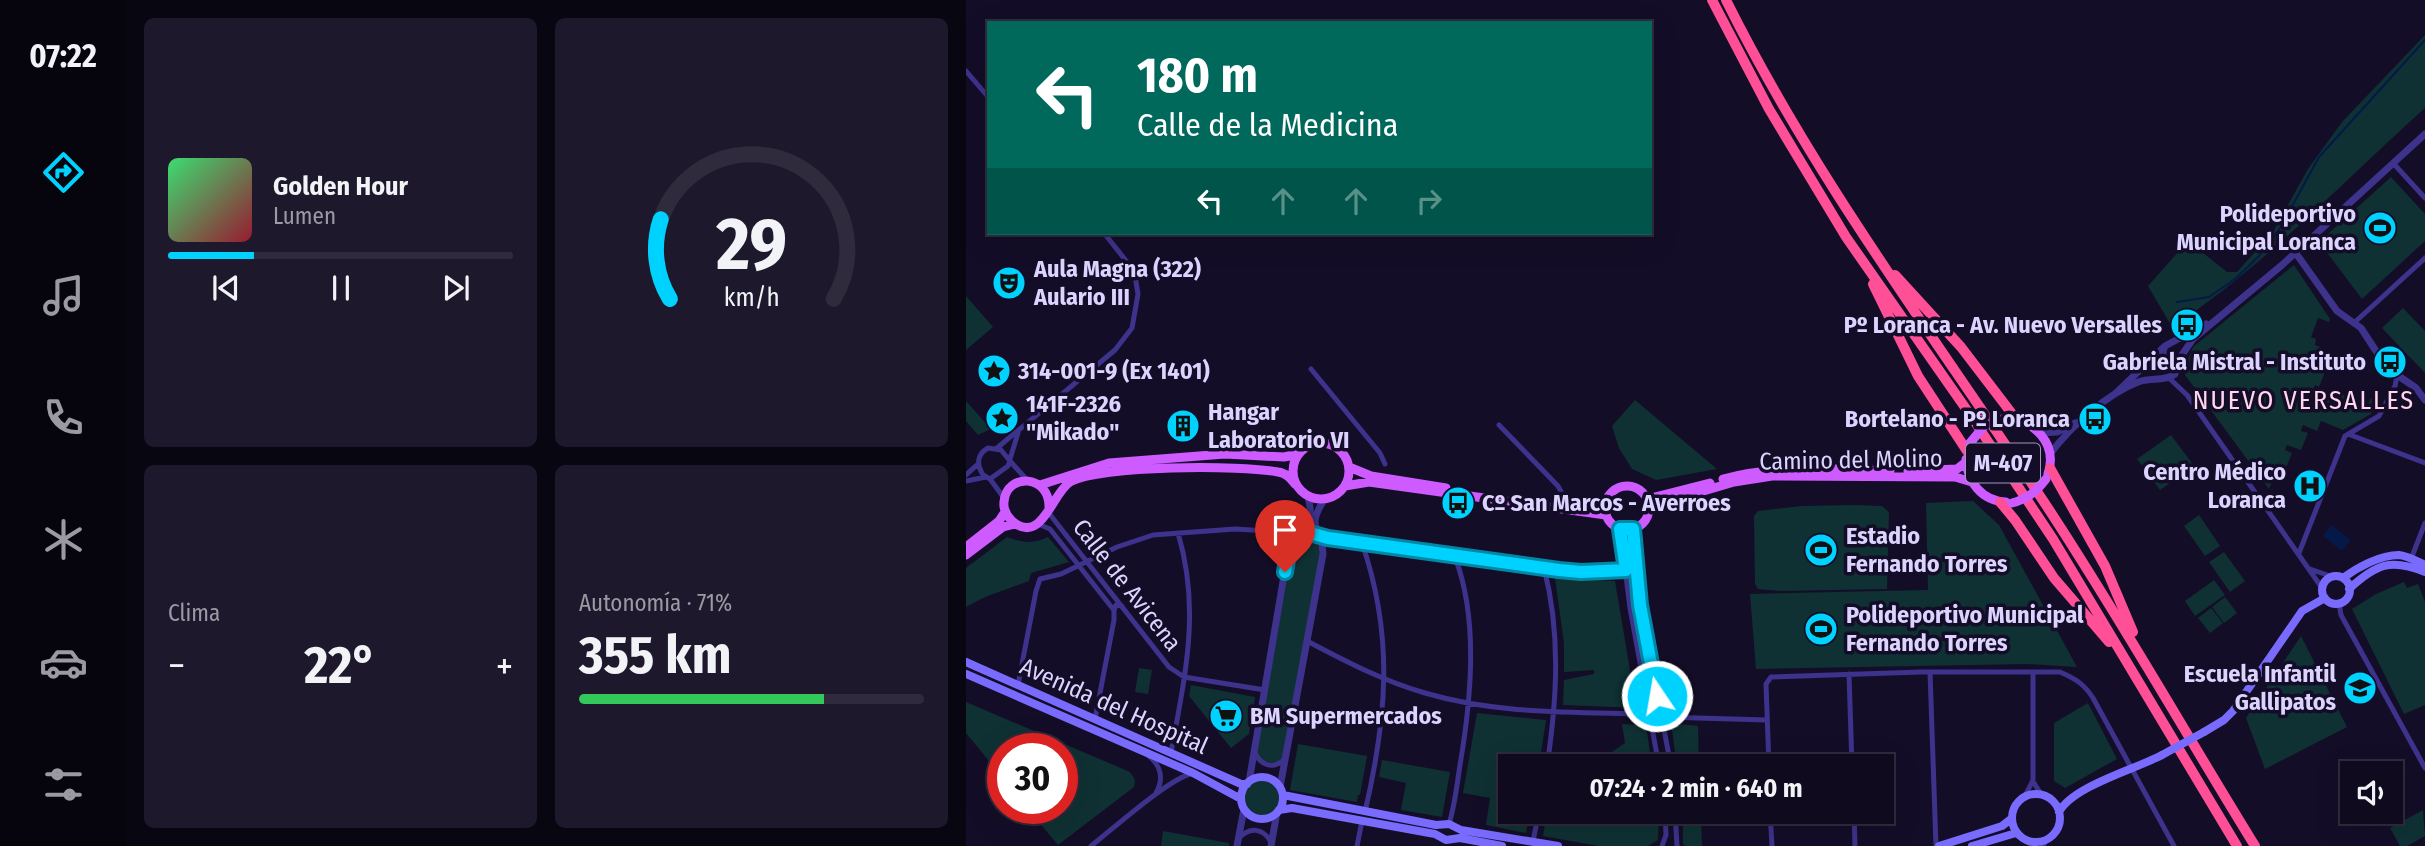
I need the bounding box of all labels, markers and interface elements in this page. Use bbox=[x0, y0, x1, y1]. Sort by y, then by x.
text: 07:22 bbox=[29, 37, 97, 75]
text: 180 m bbox=[1137, 46, 1258, 105]
icon: left bbox=[1022, 49, 1113, 140]
text: Calle de la Medicina bbox=[1137, 106, 1398, 144]
icon: directions bbox=[39, 148, 88, 197]
text: Golden Hour bbox=[273, 171, 408, 202]
icon: left bbox=[1191, 182, 1229, 220]
icon: ahead bbox=[1264, 182, 1302, 220]
icon: ahead bbox=[1337, 182, 1375, 220]
icon: right bbox=[1410, 182, 1448, 220]
place label: Polideportivo Municipal Loranca bbox=[2176, 200, 2356, 256]
text: 29 bbox=[715, 201, 787, 288]
text: Lumen bbox=[273, 202, 336, 230]
sports icon: Polideportivo Municipal Loranca bbox=[2361, 209, 2399, 247]
place label: Aula Magna (322) Aulario III bbox=[1033, 255, 1201, 311]
theatre icon: Aula Magna (322) Aulario III bbox=[990, 264, 1028, 302]
icon: previous bbox=[207, 269, 245, 307]
icon: pause bbox=[322, 269, 360, 307]
icon: next bbox=[437, 269, 475, 307]
icon: music bbox=[39, 271, 88, 320]
text: km/h bbox=[724, 283, 779, 313]
bus stop icon: Pº Loranca - Av. Nuevo Versalles bbox=[2168, 306, 2206, 344]
place label: Pº Loranca - Av. Nuevo Versalles bbox=[1844, 311, 2162, 339]
bus stop icon: Gabriela Mistral - Instituto bbox=[2371, 343, 2409, 381]
place label: Gabriela Mistral - Instituto bbox=[2103, 348, 2366, 376]
place icon: 314-001-9 (Ex 1401) bbox=[975, 352, 1013, 390]
place label: 314-001-9 (Ex 1401) bbox=[1017, 357, 1210, 385]
district label: NUEVO VERSALLES bbox=[2193, 385, 2415, 416]
place label: 141F-2326 "Mikado" bbox=[1026, 390, 1121, 446]
icon: phone bbox=[39, 393, 88, 442]
place label: Hangar Laboratorio VI bbox=[1208, 398, 1350, 454]
place icon: 141F-2326 "Mikado" bbox=[983, 399, 1021, 437]
bus stop icon: Bortelano - Pº Loranca bbox=[2076, 400, 2114, 438]
place label: Bortelano - Pº Loranca bbox=[1845, 405, 2070, 433]
building icon: Hangar Laboratorio VI bbox=[1164, 407, 1202, 445]
street label: Camino del Molino bbox=[1759, 444, 1943, 476]
road number: M-407 bbox=[1966, 444, 2040, 482]
place label: Centro Médico Loranca bbox=[2143, 458, 2286, 514]
hospital icon: Centro Médico Loranca bbox=[2291, 467, 2329, 505]
bus stop icon: Cº San Marcos - Averroes bbox=[1439, 484, 1477, 522]
place label: Cº San Marcos - Averroes bbox=[1482, 489, 1731, 517]
pin bbox=[1255, 500, 1315, 572]
icon: arrive bbox=[1266, 511, 1304, 549]
street label: Calle de Avicena bbox=[1067, 514, 1187, 656]
icon: climate bbox=[39, 515, 88, 564]
place label: Estadio Fernando Torres bbox=[1846, 522, 2008, 578]
sports icon: Estadio Fernando Torres bbox=[1802, 531, 1840, 569]
text: Autonomía · 71% bbox=[579, 589, 732, 617]
text: Clima bbox=[168, 599, 220, 627]
place label: Polideportivo Municipal Fernando Torres bbox=[1846, 601, 2084, 657]
sports icon: Polideportivo Municipal Fernando Torres bbox=[1802, 610, 1840, 648]
text: 355 km bbox=[579, 624, 731, 687]
text: 22° bbox=[304, 634, 377, 697]
icon: car bbox=[39, 638, 88, 687]
text: − bbox=[168, 643, 185, 689]
text: + bbox=[496, 643, 513, 689]
street label: Avenida del Hospital bbox=[1016, 652, 1212, 760]
position arrow bbox=[1620, 659, 1694, 733]
place label: Escuela Infantil Gallipatos bbox=[2184, 660, 2336, 716]
school or university icon: Escuela Infantil Gallipatos bbox=[2341, 669, 2379, 707]
supermarket icon: BM Supermercados bbox=[1207, 697, 1245, 735]
place label: BM Supermercados bbox=[1250, 702, 1442, 730]
speed limit sign: 30 bbox=[987, 733, 1078, 824]
icon: filters bbox=[39, 760, 88, 809]
map controls bbox=[2340, 761, 2403, 824]
button: sound bbox=[2340, 761, 2403, 824]
text: 07:24 · 2 min · 640 m bbox=[1589, 773, 1803, 804]

